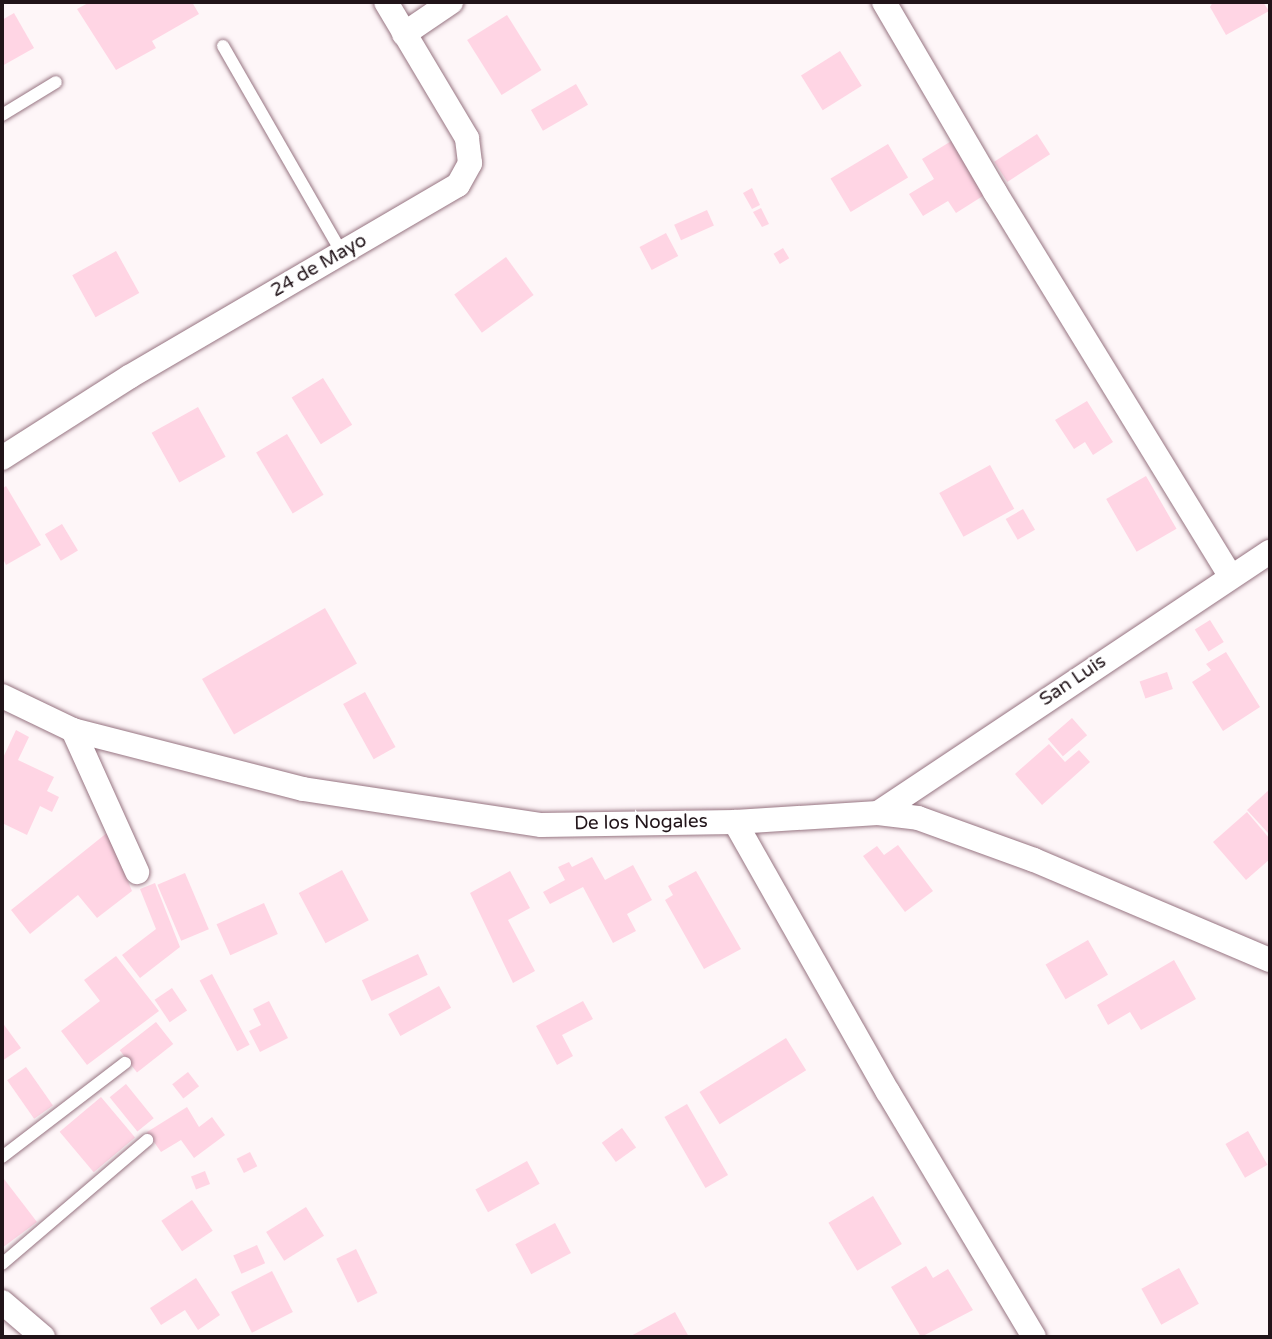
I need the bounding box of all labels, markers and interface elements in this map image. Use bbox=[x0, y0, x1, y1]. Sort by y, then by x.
street label: 24 de Mayo bbox=[267, 229, 371, 303]
street label: San Luis bbox=[1035, 651, 1111, 711]
street label: De los Nogales bbox=[574, 810, 708, 836]

